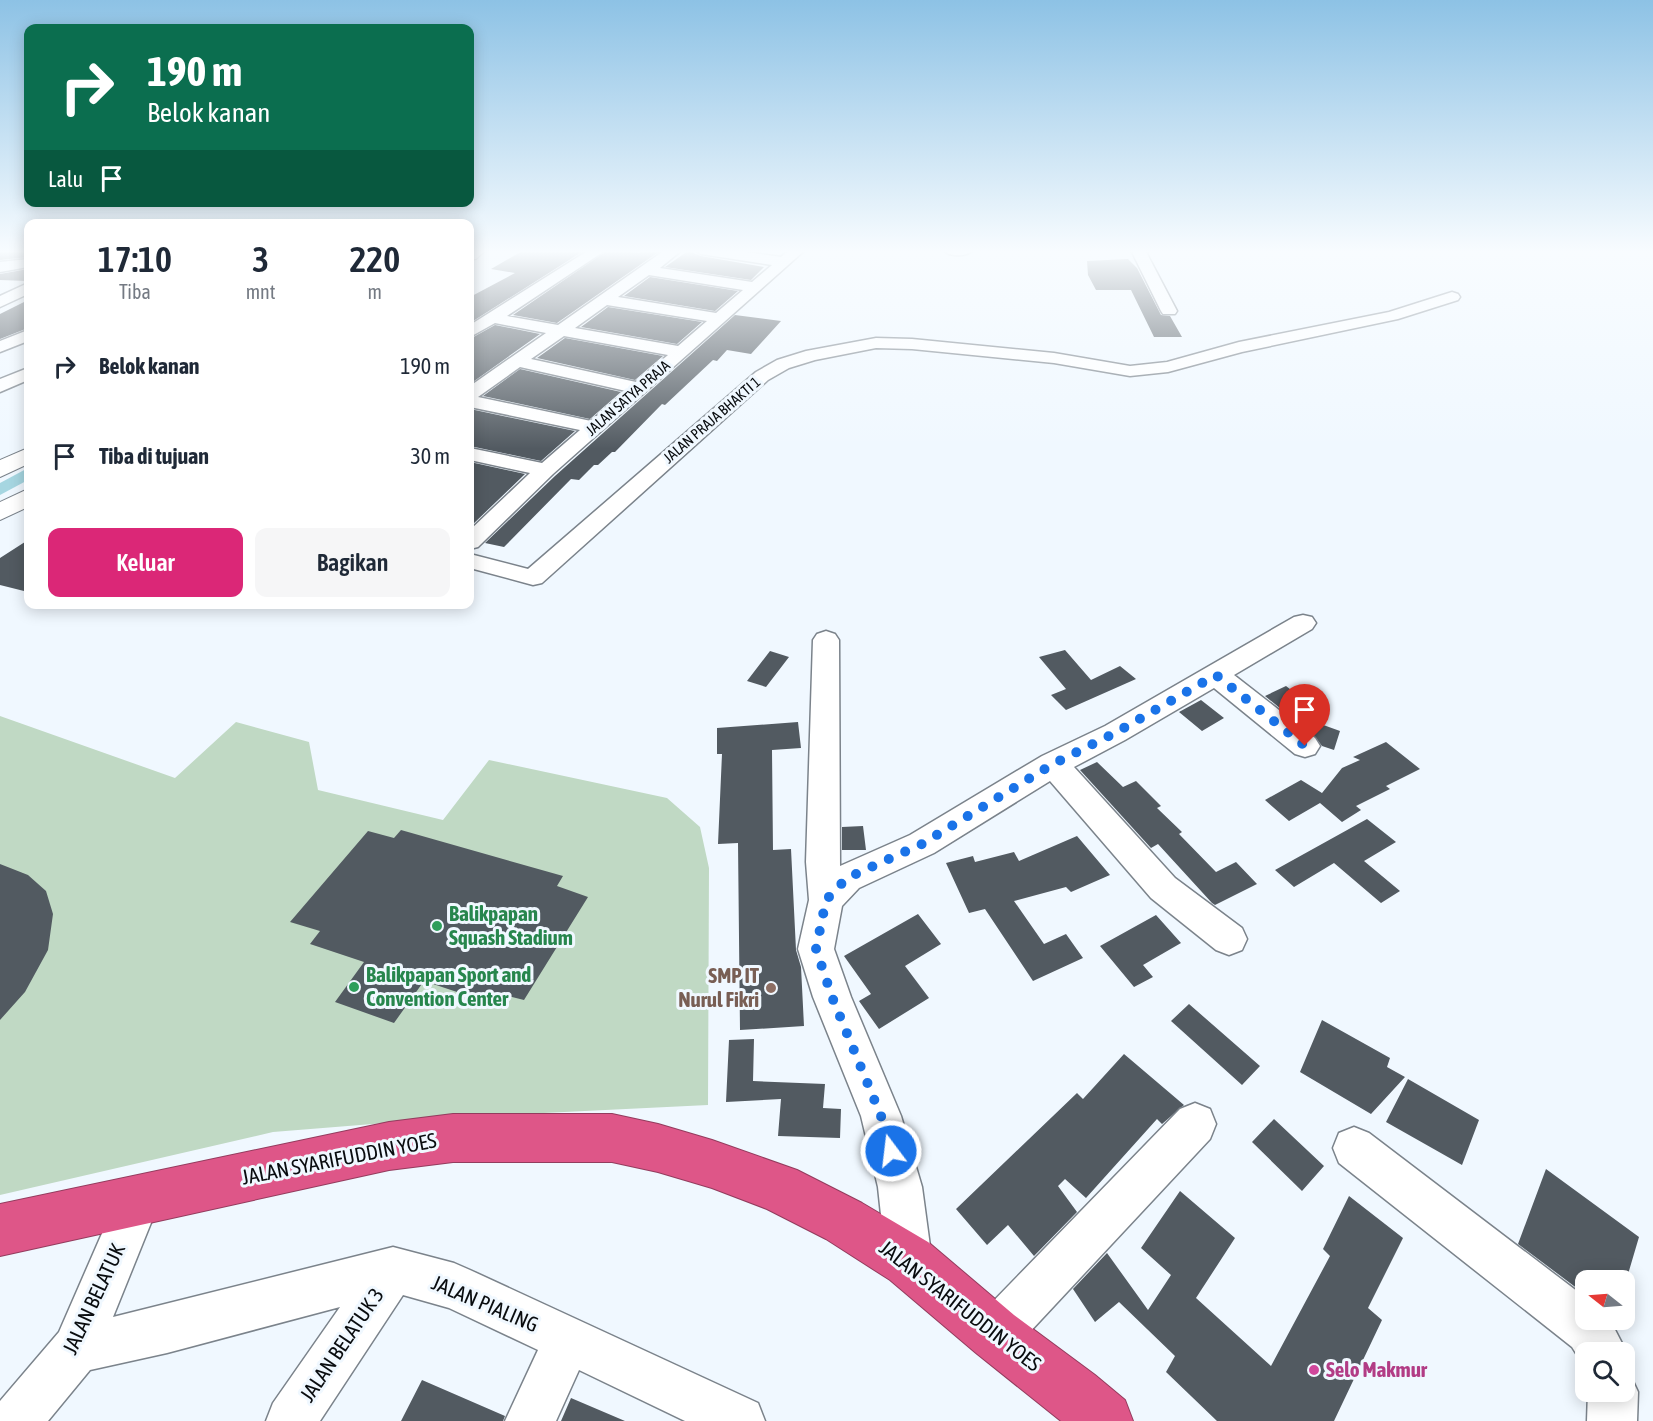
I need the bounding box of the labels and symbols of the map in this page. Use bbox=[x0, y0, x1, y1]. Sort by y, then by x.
street label: JALAN SATYA PRAJA bbox=[582, 356, 674, 439]
street label: JALAN PRAJA BHAKTI 1 bbox=[660, 373, 764, 466]
pin bbox=[1279, 684, 1330, 746]
place label: Balikpapan Squash Stadium bbox=[449, 901, 573, 949]
marker: Balikpapan Squash Stadium bbox=[430, 919, 444, 933]
place label: Balikpapan Sport and Convention Center bbox=[366, 962, 531, 1010]
place label: SMP IT Nurul Fikri bbox=[678, 963, 760, 1011]
marker: Balikpapan Sport and Convention Center bbox=[347, 980, 361, 994]
marker: SMP IT Nurul Fikri bbox=[764, 981, 778, 995]
position arrow bbox=[859, 1119, 923, 1183]
street label: JALAN SYARIFUDDIN YOES bbox=[239, 1127, 438, 1189]
street label: JALAN SYARIFUDDIN YOES bbox=[875, 1235, 1046, 1376]
street label: JALAN BELATUK bbox=[57, 1239, 129, 1358]
street label: JALAN PIALING bbox=[428, 1270, 542, 1336]
north arrow bbox=[1575, 1270, 1635, 1330]
street label: JALAN BELATUK 3 bbox=[294, 1283, 388, 1406]
place label: Selo Makmur bbox=[1326, 1357, 1428, 1381]
marker: Selo Makmur bbox=[1307, 1363, 1321, 1377]

